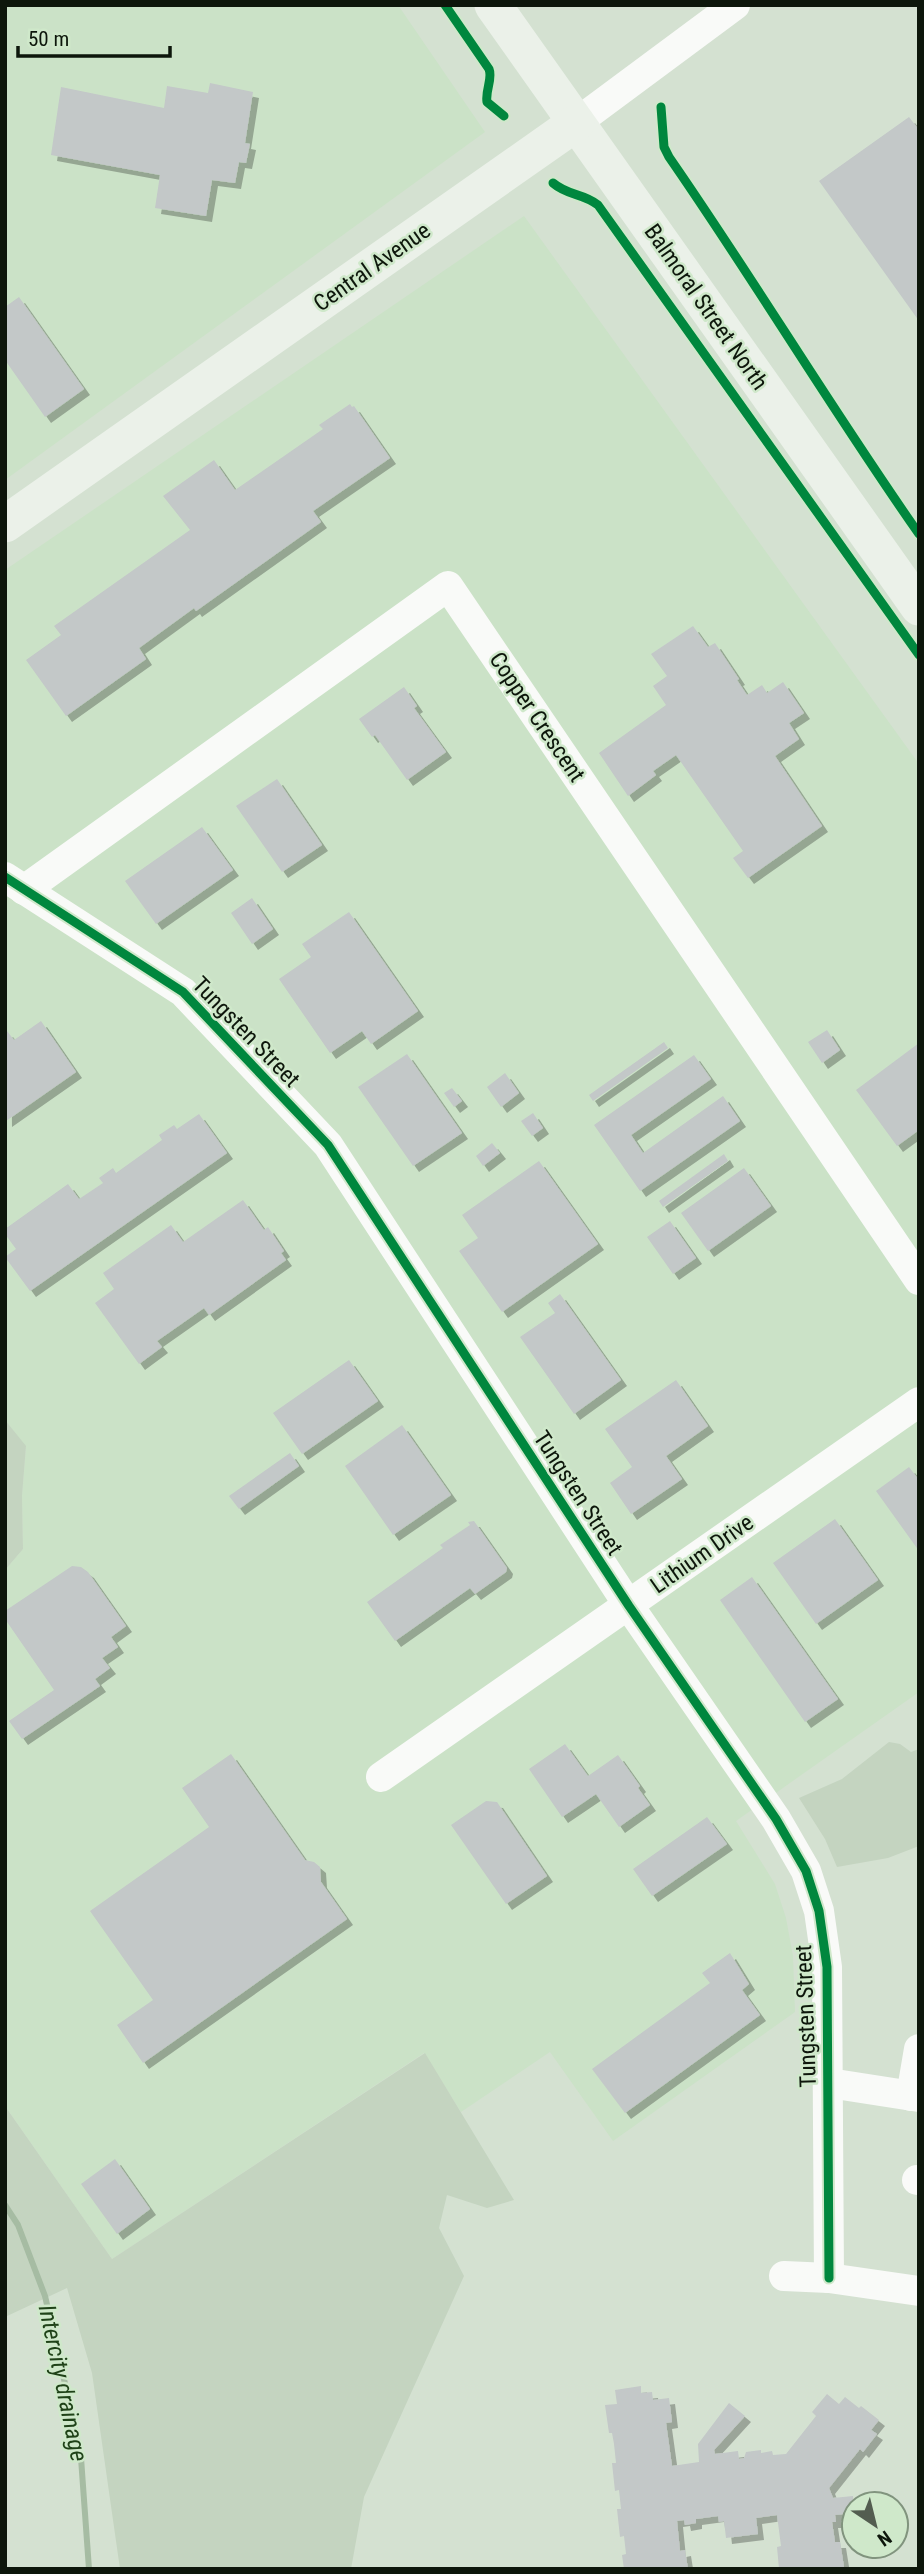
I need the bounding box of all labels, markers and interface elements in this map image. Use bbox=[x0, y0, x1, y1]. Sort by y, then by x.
scale bar bbox=[18, 14, 170, 58]
text: 50 m bbox=[28, 27, 69, 51]
street label: Central Avenue bbox=[309, 217, 435, 317]
street label: Balmoral Street North bbox=[639, 219, 773, 395]
street label: Copper Crescent bbox=[484, 647, 590, 787]
street label: Tungsten Street bbox=[187, 971, 305, 1093]
street label: Tungsten Street bbox=[528, 1426, 628, 1560]
street label: Lithium Drive bbox=[646, 1509, 758, 1599]
street label: Tungsten Street bbox=[790, 1944, 822, 2088]
water label: Intercity drainage bbox=[33, 2302, 93, 2464]
north arrow bbox=[840, 2490, 910, 2560]
text: N bbox=[873, 2526, 896, 2551]

